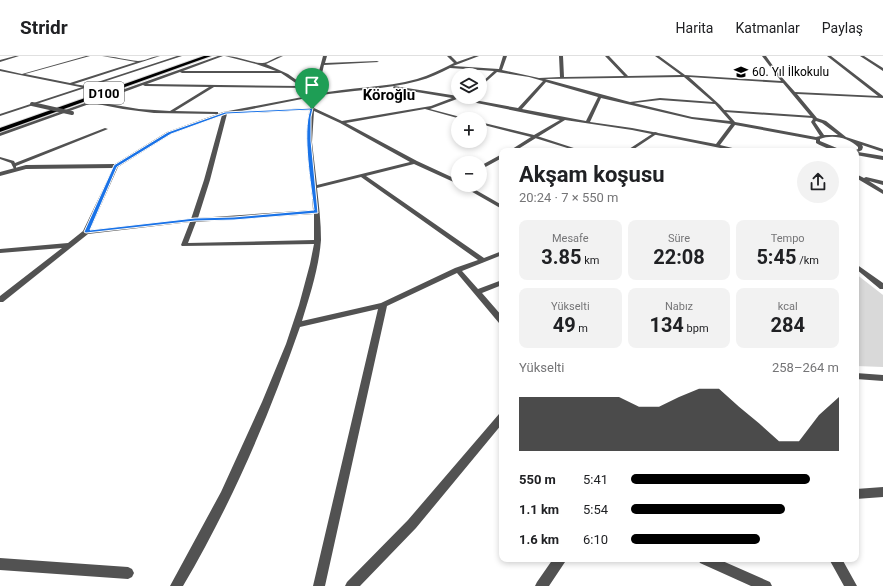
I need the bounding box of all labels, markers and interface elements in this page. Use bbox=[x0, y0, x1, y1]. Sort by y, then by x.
text: Stridr bbox=[20, 16, 68, 39]
text: Harita bbox=[676, 20, 713, 36]
text: Katmanlar bbox=[735, 20, 800, 36]
text: Paylaş bbox=[822, 20, 863, 36]
school or university icon: 60. Yıl İlkokulu bbox=[733, 64, 749, 80]
place label: 60. Yıl İlkokulu bbox=[752, 64, 829, 79]
pin bbox=[295, 68, 329, 109]
map controls bbox=[451, 68, 487, 192]
button: layers bbox=[451, 68, 487, 104]
icon: arrive bbox=[301, 74, 323, 96]
road number: D100 bbox=[84, 82, 124, 104]
district label: Köroğlu bbox=[363, 86, 415, 104]
button: + bbox=[451, 112, 487, 148]
button: − bbox=[451, 156, 487, 192]
button: share bbox=[797, 161, 839, 203]
text: Akşam koşusu bbox=[519, 162, 665, 187]
text: 20:24 · 7 × 550 m bbox=[519, 190, 618, 205]
text: Mesafe bbox=[552, 232, 589, 245]
text: Süre bbox=[668, 232, 690, 245]
text: Tempo bbox=[771, 232, 805, 245]
text: 3.85 bbox=[541, 245, 581, 269]
text: 22:08 bbox=[653, 245, 705, 269]
text: 5:45 bbox=[756, 245, 796, 269]
text: km bbox=[581, 254, 599, 267]
text: /km bbox=[796, 254, 819, 267]
text: Yükselti bbox=[551, 300, 590, 313]
text: Nabız bbox=[665, 300, 693, 313]
text: kcal bbox=[778, 300, 798, 313]
text: 49 bbox=[553, 313, 576, 337]
text: 134 bbox=[649, 313, 684, 337]
text: 284 bbox=[770, 313, 805, 337]
text: m bbox=[576, 322, 588, 335]
text: bpm bbox=[684, 322, 709, 335]
text: Yükselti bbox=[519, 360, 565, 375]
text: 258–264 m bbox=[772, 360, 839, 375]
text: 550 m bbox=[519, 472, 556, 487]
text: 5:41 bbox=[583, 472, 608, 487]
text: 1.1 km bbox=[519, 502, 559, 517]
text: 5:54 bbox=[583, 502, 608, 517]
text: 1.6 km bbox=[519, 532, 559, 547]
text: 6:10 bbox=[583, 532, 608, 547]

